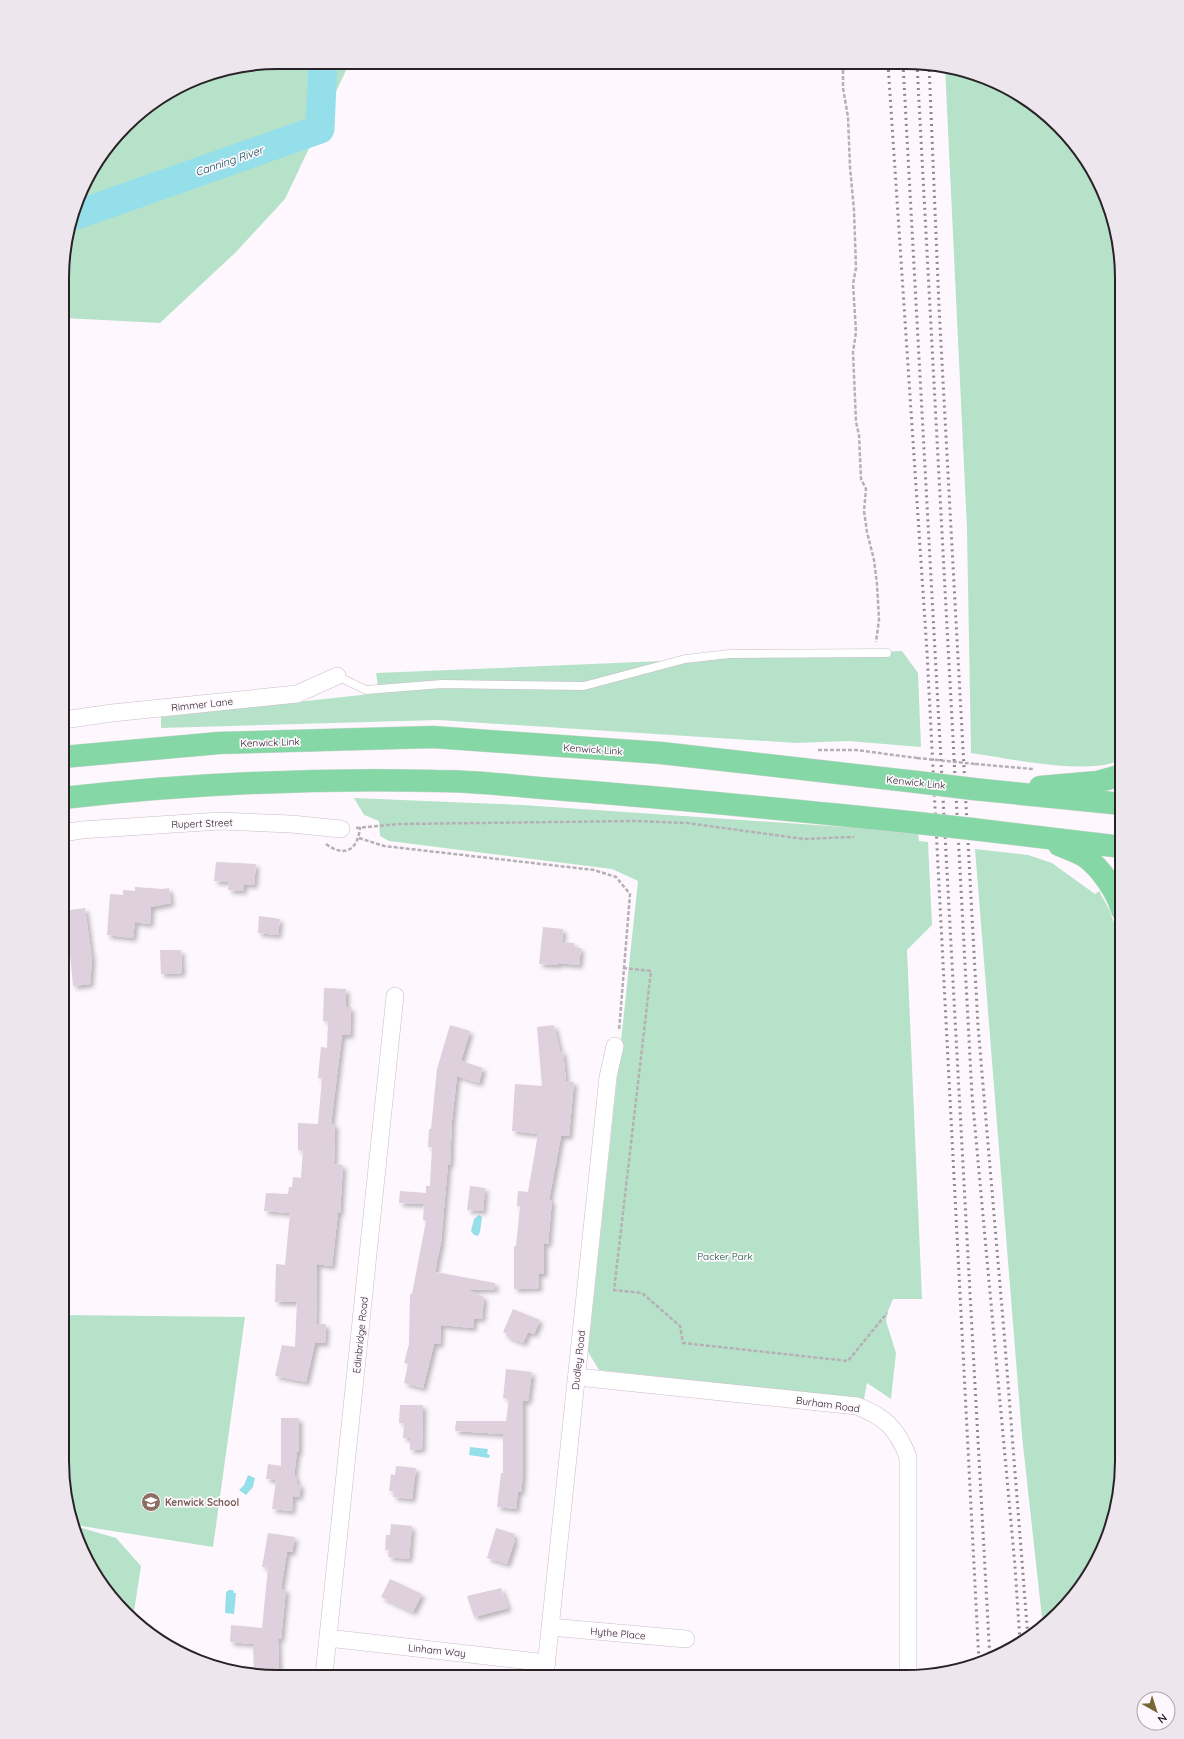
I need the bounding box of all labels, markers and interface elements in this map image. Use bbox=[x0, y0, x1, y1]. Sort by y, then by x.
water label: Canning River bbox=[193, 142, 267, 179]
street label: Rimmer Lane bbox=[170, 695, 234, 714]
street label: Kenwick Link bbox=[240, 735, 300, 750]
street label: Kenwick Link bbox=[563, 741, 623, 758]
street label: Kenwick Link bbox=[886, 773, 946, 792]
street label: Rupert Street bbox=[171, 816, 233, 831]
park label: Packer Park bbox=[697, 1250, 753, 1263]
street label: Edinbridge Road bbox=[350, 1296, 371, 1374]
street label: Dudley Road bbox=[569, 1330, 588, 1391]
street label: Burham Road bbox=[795, 1394, 861, 1415]
school or university icon: Kenwick School bbox=[140, 1491, 162, 1513]
place label: Kenwick School bbox=[165, 1496, 239, 1509]
street label: Hythe Place bbox=[590, 1625, 647, 1642]
street label: Linham Way bbox=[407, 1641, 467, 1660]
north arrow bbox=[1136, 1691, 1176, 1731]
text: N bbox=[1155, 1711, 1170, 1727]

